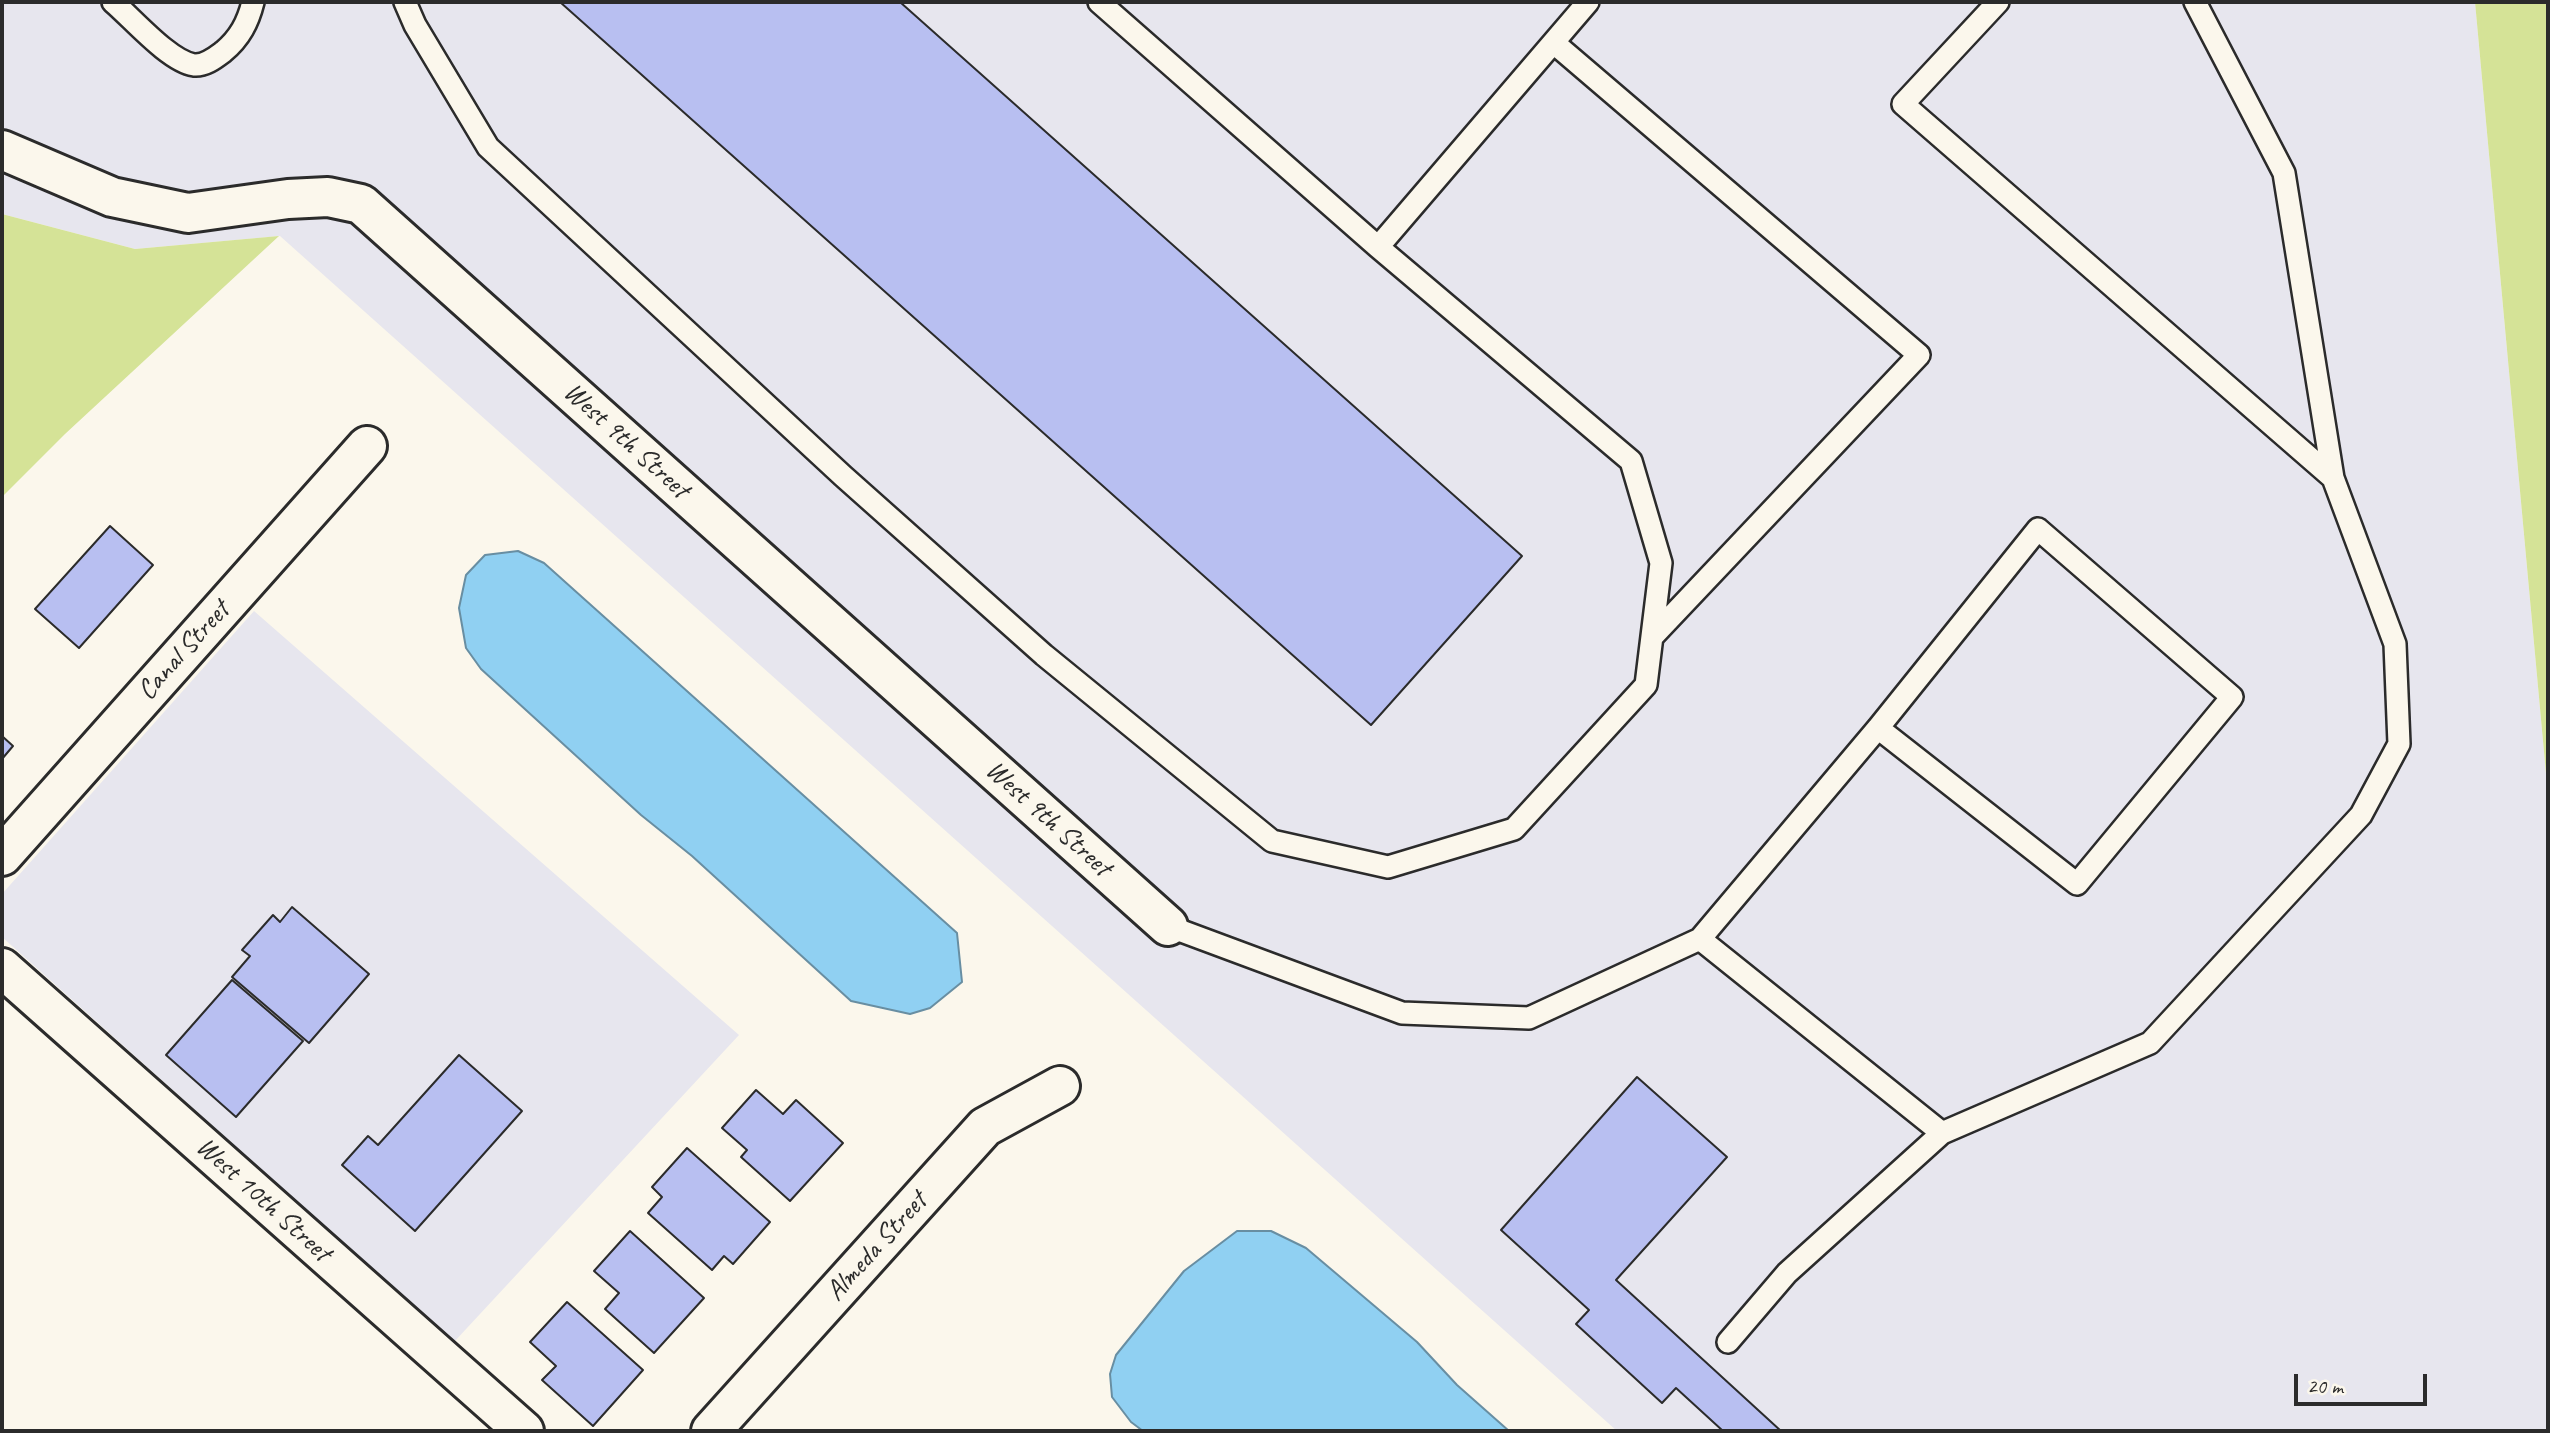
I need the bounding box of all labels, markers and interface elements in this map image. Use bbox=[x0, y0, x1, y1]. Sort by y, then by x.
street label: West 9th Street bbox=[556, 376, 696, 506]
street label: Canal Street bbox=[131, 595, 237, 707]
street label: West 9th Street bbox=[978, 754, 1118, 884]
street label: West 10th Street bbox=[189, 1131, 337, 1269]
street label: Almeda Street bbox=[819, 1186, 935, 1308]
scale bar bbox=[2298, 1360, 2431, 1404]
text: 20 m bbox=[2307, 1373, 2343, 1399]

